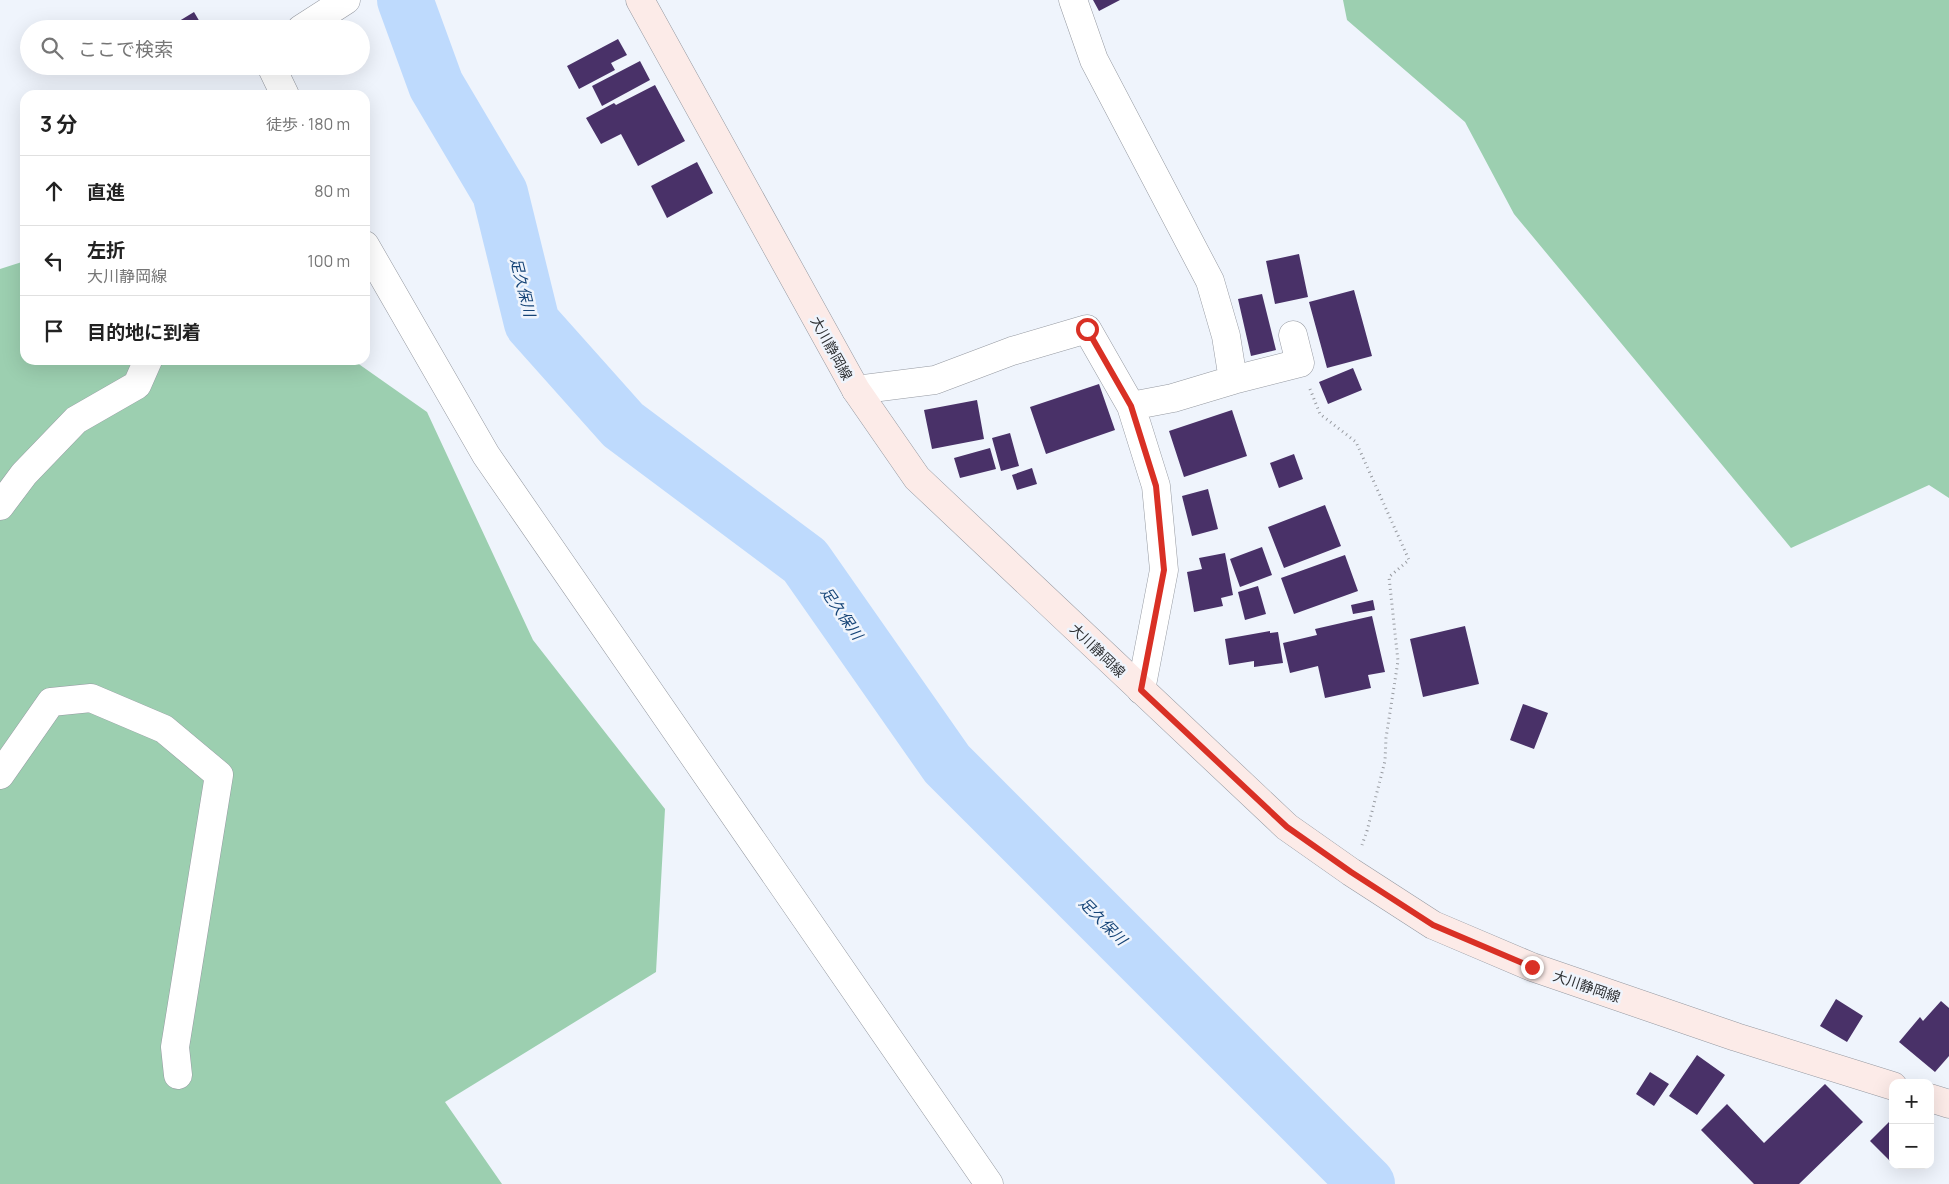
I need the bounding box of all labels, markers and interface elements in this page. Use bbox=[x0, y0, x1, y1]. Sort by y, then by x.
search box bbox=[20, 20, 370, 75]
icon: search bbox=[38, 34, 66, 62]
text: ここで検索 bbox=[78, 36, 173, 62]
text: 3 分 bbox=[40, 110, 77, 138]
text: 徒歩 · 180 m bbox=[266, 113, 350, 135]
icon: ahead bbox=[40, 177, 68, 205]
text: 直進 bbox=[87, 179, 125, 205]
text: 80 m bbox=[314, 180, 350, 202]
text: 左折 bbox=[87, 237, 125, 263]
icon: left bbox=[40, 247, 68, 275]
text: 100 m bbox=[307, 250, 350, 272]
water label: 足久保川 bbox=[506, 255, 541, 321]
text: 大川静岡線 bbox=[87, 265, 167, 287]
street label: 大川静岡線 bbox=[807, 313, 857, 383]
icon: arrive bbox=[40, 317, 68, 345]
route start bbox=[1076, 318, 1099, 341]
text: 目的地に到着 bbox=[87, 319, 201, 345]
water label: 足久保川 bbox=[816, 582, 869, 645]
street label: 大川静岡線 bbox=[1066, 619, 1130, 681]
water label: 足久保川 bbox=[1074, 892, 1133, 951]
route end bbox=[1521, 956, 1544, 979]
street label: 大川静岡線 bbox=[1551, 966, 1623, 1006]
map controls bbox=[1889, 1079, 1934, 1169]
button: + bbox=[1889, 1079, 1934, 1124]
button: − bbox=[1889, 1124, 1934, 1169]

